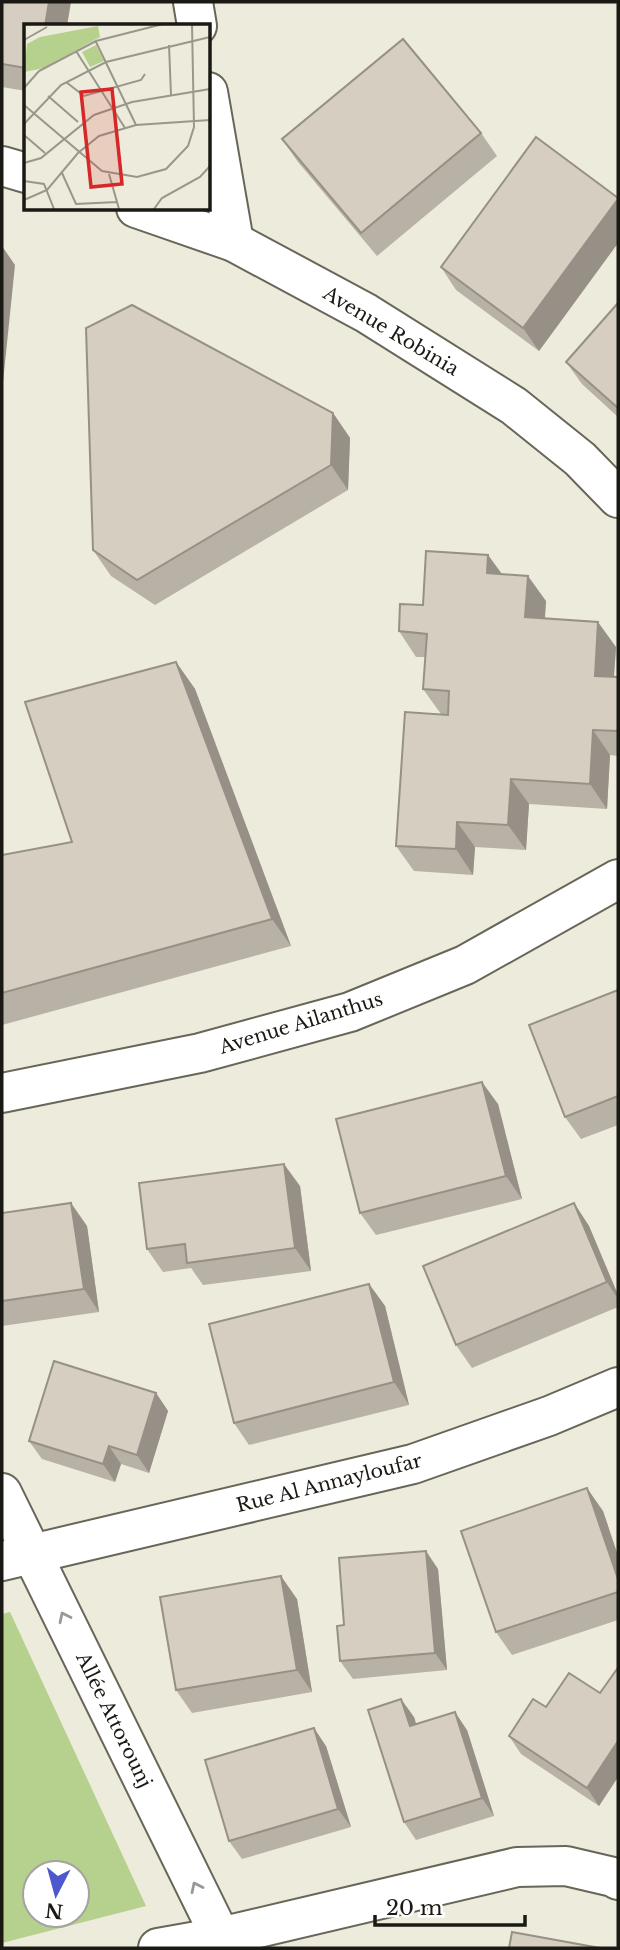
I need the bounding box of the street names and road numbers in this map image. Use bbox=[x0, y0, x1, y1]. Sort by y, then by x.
street label: Avenue Robinia bbox=[318, 281, 463, 381]
street label: Avenue Ailanthus bbox=[216, 987, 385, 1059]
street label: Rue Al Annayloufar bbox=[234, 1449, 424, 1517]
street label: Allée Attorounj bbox=[71, 1648, 157, 1791]

